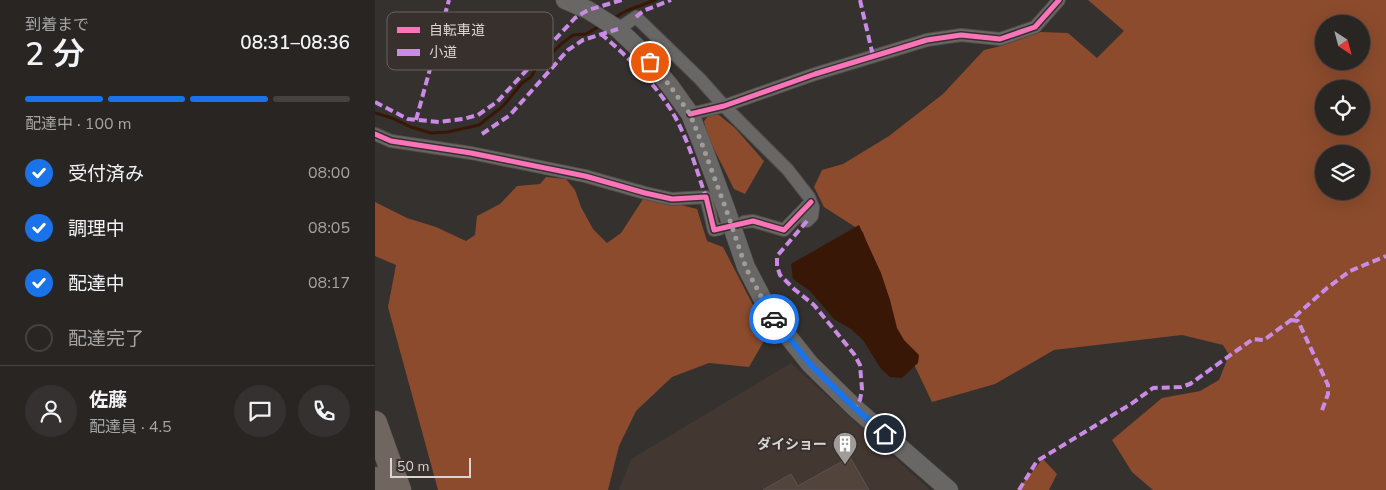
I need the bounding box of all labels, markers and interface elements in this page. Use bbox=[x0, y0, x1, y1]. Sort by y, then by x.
legend bbox=[387, 12, 553, 70]
text: 到着まで bbox=[25, 14, 89, 36]
north arrow bbox=[1315, 15, 1370, 70]
map controls bbox=[1315, 15, 1370, 200]
text: 自転車道 bbox=[429, 21, 485, 40]
text: 08:31–08:36 bbox=[240, 30, 350, 56]
text: 2 分 bbox=[25, 33, 85, 76]
pin bbox=[629, 41, 671, 83]
text: 小道 bbox=[429, 43, 457, 62]
icon: bag bbox=[636, 48, 664, 76]
button: locate bbox=[1315, 80, 1370, 135]
text: 配達中 · 100 m bbox=[25, 113, 131, 135]
button: layers bbox=[1315, 145, 1370, 200]
icon: check bbox=[25, 159, 53, 187]
text: 受付済み bbox=[68, 161, 144, 187]
text: 08:00 bbox=[308, 162, 350, 184]
icon: check bbox=[25, 214, 53, 242]
text: 調理中 bbox=[68, 216, 125, 242]
text: 08:05 bbox=[308, 217, 350, 239]
icon: check bbox=[25, 269, 53, 297]
text: 配達中 bbox=[68, 271, 125, 297]
text: 08:17 bbox=[308, 272, 350, 294]
courier bbox=[749, 294, 799, 344]
icon: car bbox=[760, 305, 788, 333]
text: 配達完了 bbox=[68, 326, 144, 352]
button: person bbox=[25, 385, 77, 437]
button: chat bbox=[234, 385, 286, 437]
button: phone bbox=[298, 385, 350, 437]
text: 佐藤 bbox=[89, 387, 127, 413]
pin bbox=[864, 413, 906, 455]
text: 配達員 · 4.5 bbox=[89, 416, 172, 438]
icon: home bbox=[871, 420, 899, 448]
building icon: ダイショー bbox=[832, 431, 858, 465]
place label: ダイショー bbox=[757, 435, 827, 454]
scale bar bbox=[390, 455, 471, 478]
text: 50 m bbox=[397, 457, 429, 476]

